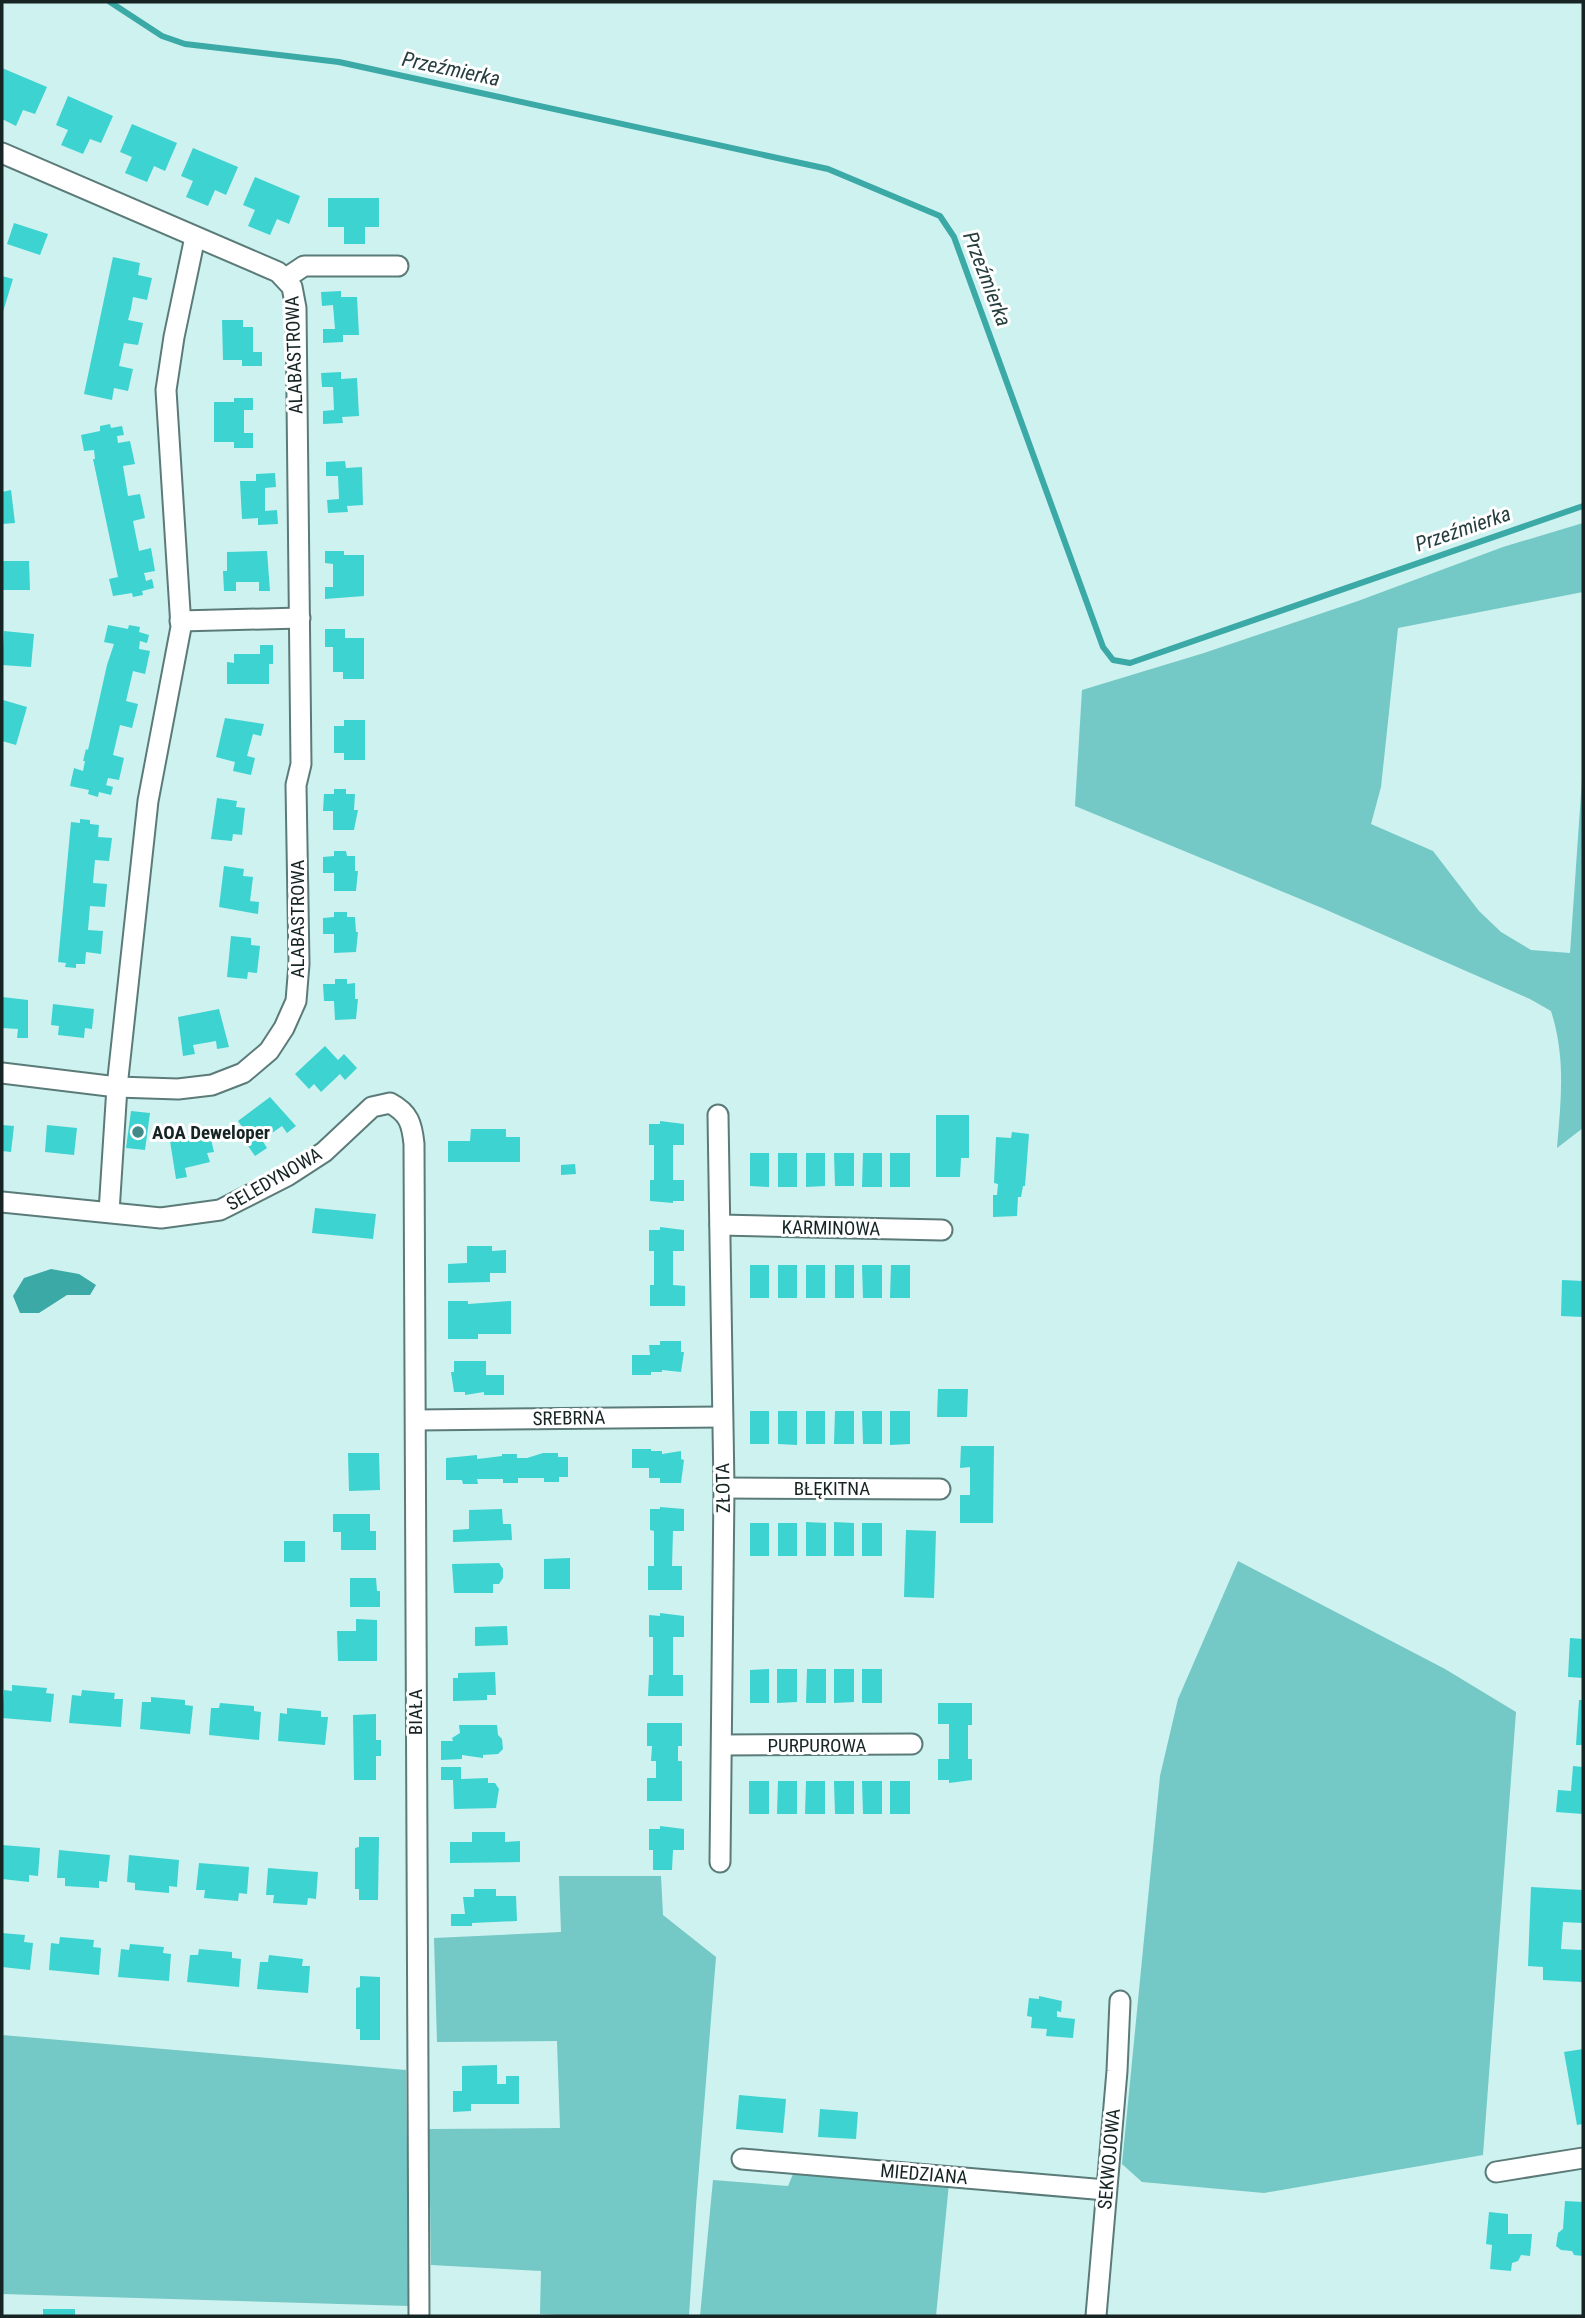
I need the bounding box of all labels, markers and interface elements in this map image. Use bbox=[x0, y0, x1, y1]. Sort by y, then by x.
water label: Przeźmierka bbox=[400, 47, 502, 91]
water label: Przeźmierka bbox=[958, 228, 1016, 330]
street label: ALABASTROWA bbox=[280, 295, 308, 415]
water label: Przeźmierka bbox=[1412, 501, 1514, 557]
street label: ALABASTROWA bbox=[286, 860, 309, 978]
place label: AOA Deweloper bbox=[152, 1121, 270, 1144]
marker: AOA Deweloper bbox=[130, 1124, 146, 1140]
street label: SELEDYNOWA bbox=[222, 1142, 326, 1216]
street label: KARMINOWA bbox=[781, 1216, 881, 1240]
street label: SREBRNA bbox=[532, 1406, 606, 1430]
street label: ZŁOTA bbox=[711, 1463, 735, 1513]
street label: BŁĘKITNA bbox=[794, 1477, 870, 1500]
street label: BIAŁA bbox=[404, 1689, 427, 1735]
street label: PURPUROWA bbox=[767, 1734, 867, 1757]
street label: SEKWOJOWA bbox=[1093, 2108, 1125, 2210]
street label: MIEDZIANA bbox=[879, 2159, 969, 2189]

